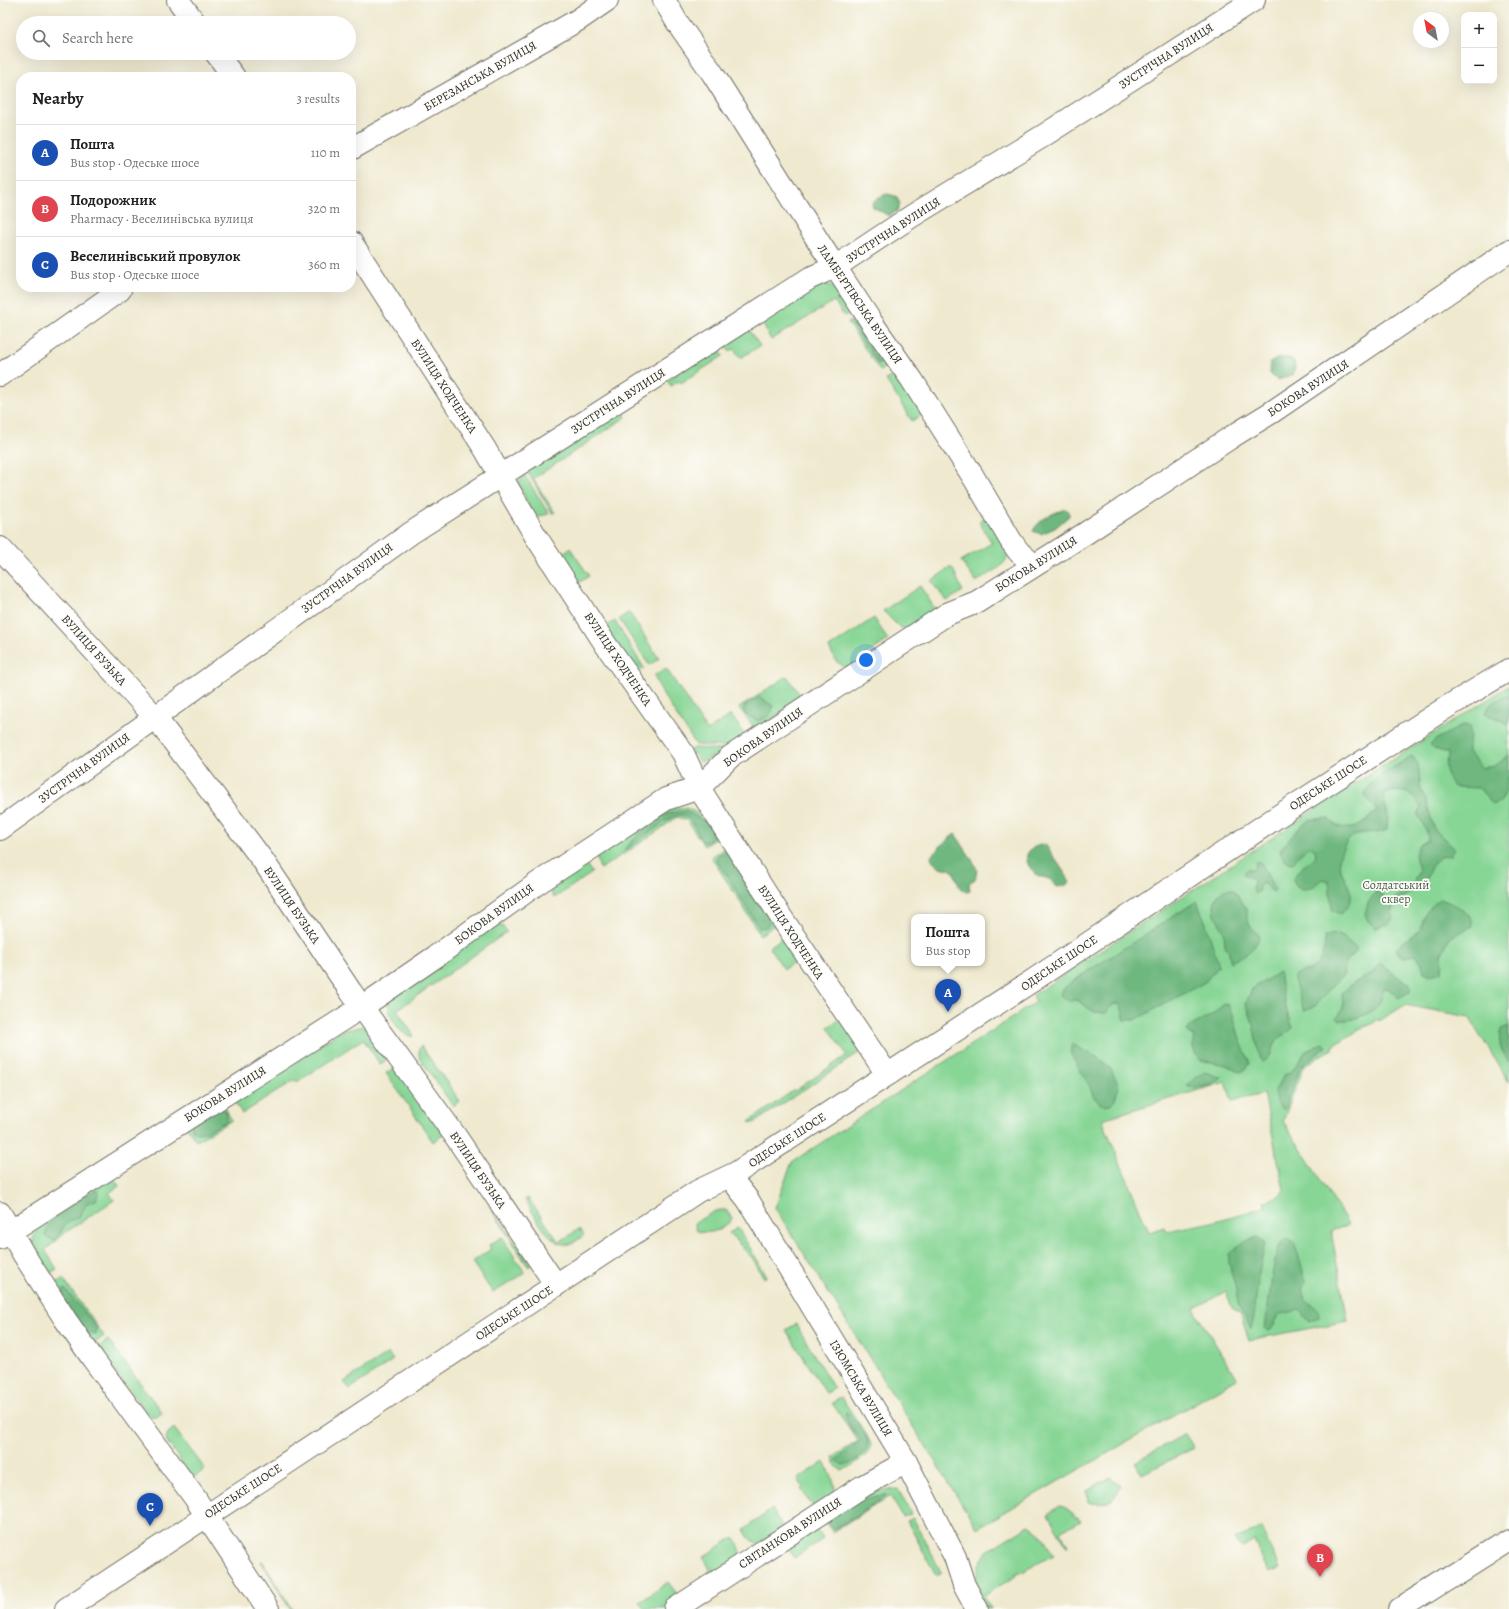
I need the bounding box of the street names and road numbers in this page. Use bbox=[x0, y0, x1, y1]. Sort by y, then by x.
street label: ЗУСТРІЧНА ВУЛИЦЯ bbox=[1116, 19, 1216, 93]
street label: БЕРЕЗАНСЬКА ВУЛИЦЯ bbox=[421, 37, 539, 115]
street label: ЗУСТРІЧНА ВУЛИЦЯ bbox=[843, 193, 943, 267]
street label: ЛАМБЕРТІВСЬКА ВУЛИЦЯ bbox=[814, 241, 906, 367]
street label: ВУЛИЦЯ ХОДЧЕНКА bbox=[407, 336, 481, 437]
street label: БОКОВА ВУЛИЦЯ bbox=[1264, 356, 1352, 420]
street label: ЗУСТРІЧНА ВУЛИЦЯ bbox=[568, 364, 668, 438]
street label: БОКОВА ВУЛИЦЯ bbox=[992, 532, 1080, 596]
street label: ЗУСТРІЧНА ВУЛИЦЯ bbox=[298, 539, 396, 617]
street label: ВУЛИЦЯ ХОДЧЕНКА bbox=[581, 609, 656, 710]
street label: ВУЛИЦЯ БУЗЬКА bbox=[58, 611, 131, 690]
street label: БОКОВА ВУЛИЦЯ bbox=[720, 703, 806, 771]
street label: ЗУСТРІЧНА ВУЛИЦЯ bbox=[35, 729, 133, 807]
street label: ОДЕСЬКЕ ШОСЕ bbox=[1286, 752, 1370, 814]
street label: ВУЛИЦЯ БУЗЬКА bbox=[260, 863, 324, 948]
street label: БОКОВА ВУЛИЦЯ bbox=[451, 880, 537, 948]
street label: ВУЛИЦЯ ХОДЧЕНКА bbox=[754, 882, 828, 983]
street label: ОДЕСЬКЕ ШОСЕ bbox=[1017, 931, 1101, 995]
street label: БОКОВА ВУЛИЦЯ bbox=[181, 1062, 269, 1126]
street label: ОДЕСЬКЕ ШОСЕ bbox=[745, 1109, 829, 1171]
street label: ВУЛИЦЯ БУЗЬКА bbox=[446, 1128, 510, 1213]
street label: ОДЕСЬКЕ ШОСЕ bbox=[472, 1282, 556, 1344]
street label: ІЗЮМСЬКА ВУЛИЦЯ bbox=[826, 1337, 896, 1439]
street label: ОДЕСЬКЕ ШОСЕ bbox=[201, 1460, 285, 1522]
street label: СВІТАНКОВА ВУЛИЦЯ bbox=[735, 1494, 845, 1572]

